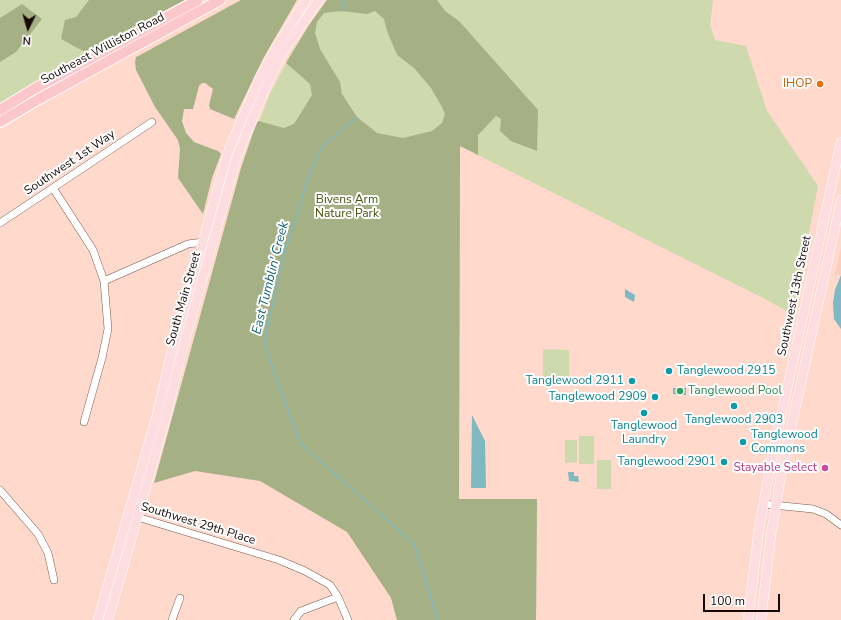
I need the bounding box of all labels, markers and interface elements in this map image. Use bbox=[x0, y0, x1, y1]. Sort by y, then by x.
north arrow bbox=[8, 8, 48, 48]
street label: Southeast Williston Road bbox=[39, 10, 167, 88]
text: N bbox=[22, 33, 32, 48]
place label: IHOP bbox=[783, 77, 812, 91]
marker: IHOP bbox=[815, 79, 825, 89]
street label: Southwest 1st Way bbox=[22, 127, 118, 199]
park label: Bivens Arm Nature Park bbox=[315, 193, 379, 221]
water label: East Tumblin' Creek bbox=[249, 220, 293, 336]
street label: Southwest 13th Street bbox=[775, 235, 815, 357]
street label: South Main Street bbox=[164, 250, 204, 348]
place label: Tanglewood 2915 bbox=[677, 364, 776, 378]
marker: Tanglewood 2915 bbox=[664, 366, 674, 376]
place label: Tanglewood 2911 bbox=[525, 374, 624, 388]
marker: Tanglewood 2911 bbox=[627, 376, 637, 386]
place label: Tanglewood Pool bbox=[688, 384, 782, 398]
marker: Tanglewood Pool bbox=[675, 386, 685, 396]
place label: Tanglewood 2909 bbox=[548, 390, 647, 404]
marker: Tanglewood 2909 bbox=[650, 392, 660, 402]
marker: Tanglewood 2903 bbox=[729, 401, 739, 411]
marker: Tanglewood Laundry bbox=[639, 408, 649, 418]
place label: Tanglewood 2903 bbox=[685, 413, 783, 427]
place label: Tanglewood Laundry bbox=[611, 419, 677, 447]
place label: Tanglewood Commons bbox=[751, 428, 818, 456]
marker: Tanglewood Commons bbox=[738, 437, 748, 447]
place label: Tanglewood 2901 bbox=[617, 455, 716, 469]
marker: Tanglewood 2901 bbox=[719, 457, 729, 467]
place label: Stayable Select bbox=[733, 461, 817, 475]
marker: Stayable Select bbox=[820, 463, 830, 473]
street label: Southwest 29th Place bbox=[139, 500, 257, 548]
scale bar bbox=[705, 586, 782, 612]
text: 100 m bbox=[710, 593, 745, 609]

